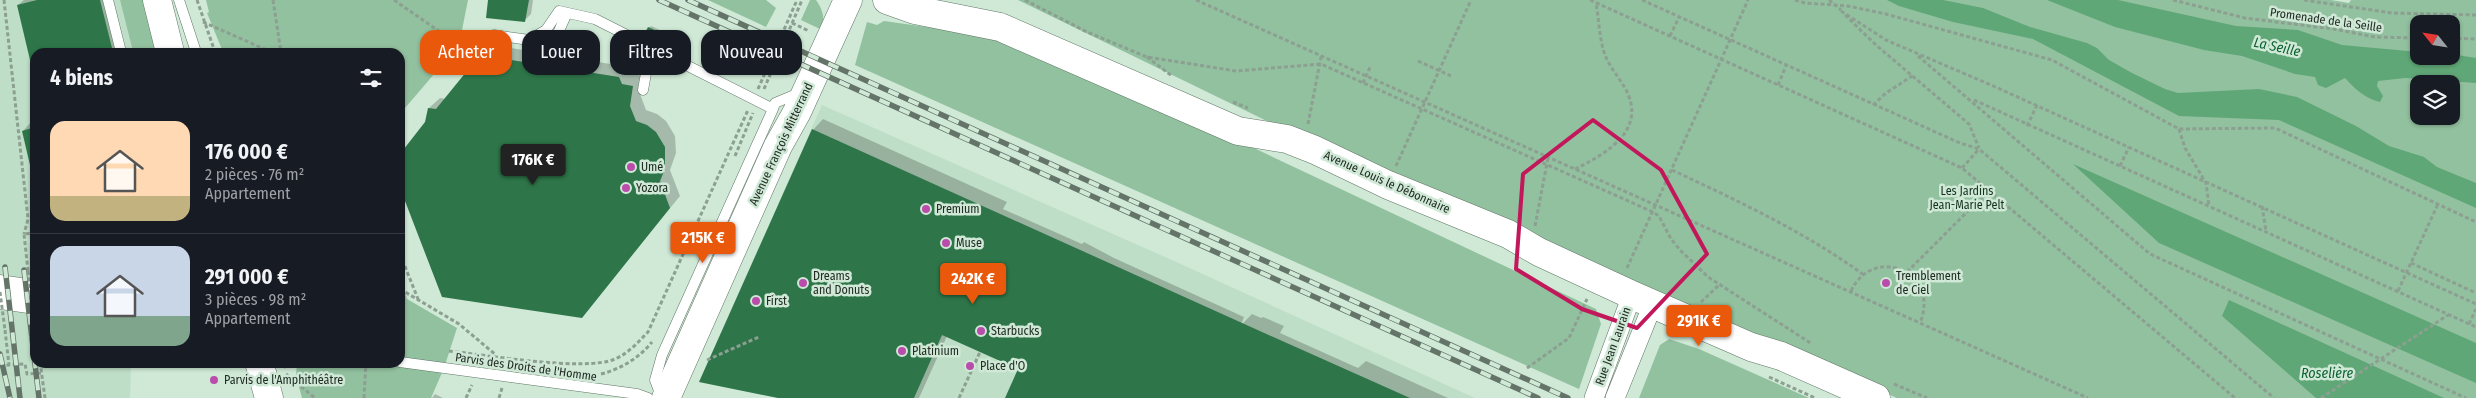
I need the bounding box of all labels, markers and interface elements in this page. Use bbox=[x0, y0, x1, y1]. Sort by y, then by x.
street label: Promenade de la Seille bbox=[2269, 5, 2383, 35]
north arrow bbox=[2410, 15, 2460, 65]
map controls bbox=[2410, 15, 2460, 125]
chip: Acheter bbox=[420, 30, 512, 75]
chip: Louer bbox=[522, 30, 600, 75]
chip: Filtres bbox=[610, 30, 691, 75]
chip: Nouveau bbox=[701, 30, 802, 75]
water label: La Seille bbox=[2252, 34, 2302, 60]
icon: filters bbox=[357, 64, 385, 92]
text: 4 biens bbox=[50, 65, 113, 91]
button: layers bbox=[2410, 75, 2460, 125]
street label: Avenue François Mitterrand bbox=[746, 80, 816, 208]
text: 176 000 € bbox=[205, 139, 288, 165]
icon: home bbox=[90, 141, 150, 201]
pin: 176K € bbox=[492, 144, 574, 186]
street label: Avenue Louis le Débonnaire bbox=[1322, 148, 1452, 216]
text: 176K € bbox=[512, 150, 554, 169]
place label: Umé bbox=[641, 160, 663, 174]
marker: Umé bbox=[625, 161, 637, 173]
text: 2 pièces · 76 m² bbox=[205, 165, 304, 184]
place label: Yozora bbox=[636, 181, 668, 195]
marker: Yozora bbox=[620, 182, 632, 194]
text: Appartement bbox=[205, 184, 291, 203]
park label: Les Jardins Jean-Marie Pelt bbox=[1929, 184, 2005, 212]
place label: Premium bbox=[936, 202, 980, 216]
marker: Premium bbox=[920, 203, 932, 215]
pin: 215K € bbox=[662, 222, 744, 264]
text: 215K € bbox=[682, 228, 724, 247]
place label: Muse bbox=[956, 236, 982, 250]
marker: Muse bbox=[940, 237, 952, 249]
pin: 242K € bbox=[932, 262, 1014, 305]
text: 291 000 € bbox=[205, 264, 288, 290]
icon: home bbox=[90, 266, 150, 326]
place label: Dreams and Donuts bbox=[813, 269, 869, 297]
text: 242K € bbox=[951, 269, 995, 288]
place label: Tremblement de Ciel bbox=[1896, 269, 1961, 297]
marker: Dreams and Donuts bbox=[797, 277, 809, 289]
marker: Tremblement de Ciel bbox=[1880, 277, 1892, 289]
text: 3 pièces · 98 m² bbox=[205, 290, 306, 309]
place label: First bbox=[766, 294, 787, 308]
marker: First bbox=[750, 295, 762, 307]
pin: 291K € bbox=[1658, 304, 1740, 347]
street label: Rue Jean Laurain bbox=[1592, 305, 1634, 387]
text: Appartement bbox=[205, 309, 291, 328]
text: 291K € bbox=[1677, 311, 1721, 330]
place label: Starbucks bbox=[991, 324, 1039, 338]
marker: Starbucks bbox=[975, 325, 987, 337]
place label: Platinium bbox=[912, 344, 959, 358]
marker: Platinium bbox=[896, 345, 908, 357]
street label: Parvis des Droits de l'Homme bbox=[454, 350, 598, 384]
place label: Place d'O bbox=[980, 359, 1025, 373]
marker: Place d'O bbox=[964, 360, 976, 372]
water label: Roselière bbox=[2301, 365, 2353, 382]
place label: Parvis de l'Amphithéâtre bbox=[224, 373, 343, 387]
marker: Parvis de l'Amphithéâtre bbox=[208, 374, 220, 386]

